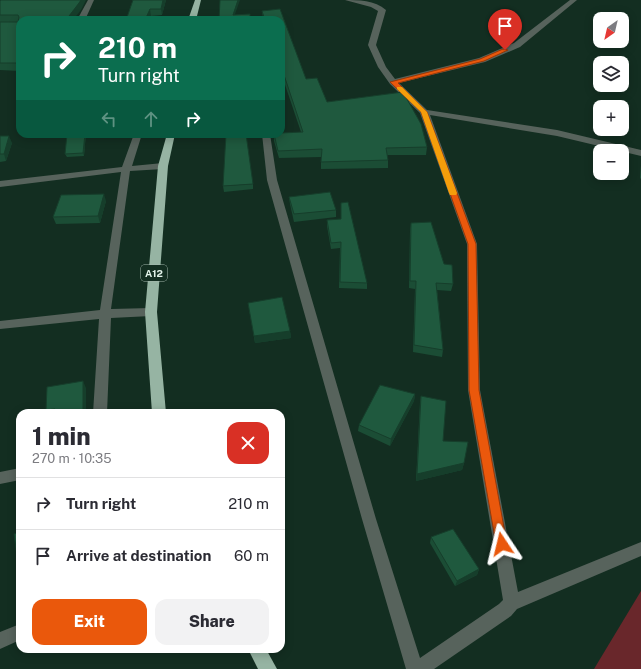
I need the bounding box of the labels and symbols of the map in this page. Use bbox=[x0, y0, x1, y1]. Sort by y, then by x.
pin bbox=[488, 9, 522, 50]
north arrow bbox=[593, 12, 629, 48]
road number: A12 bbox=[141, 265, 167, 281]
position arrow bbox=[481, 523, 523, 565]

